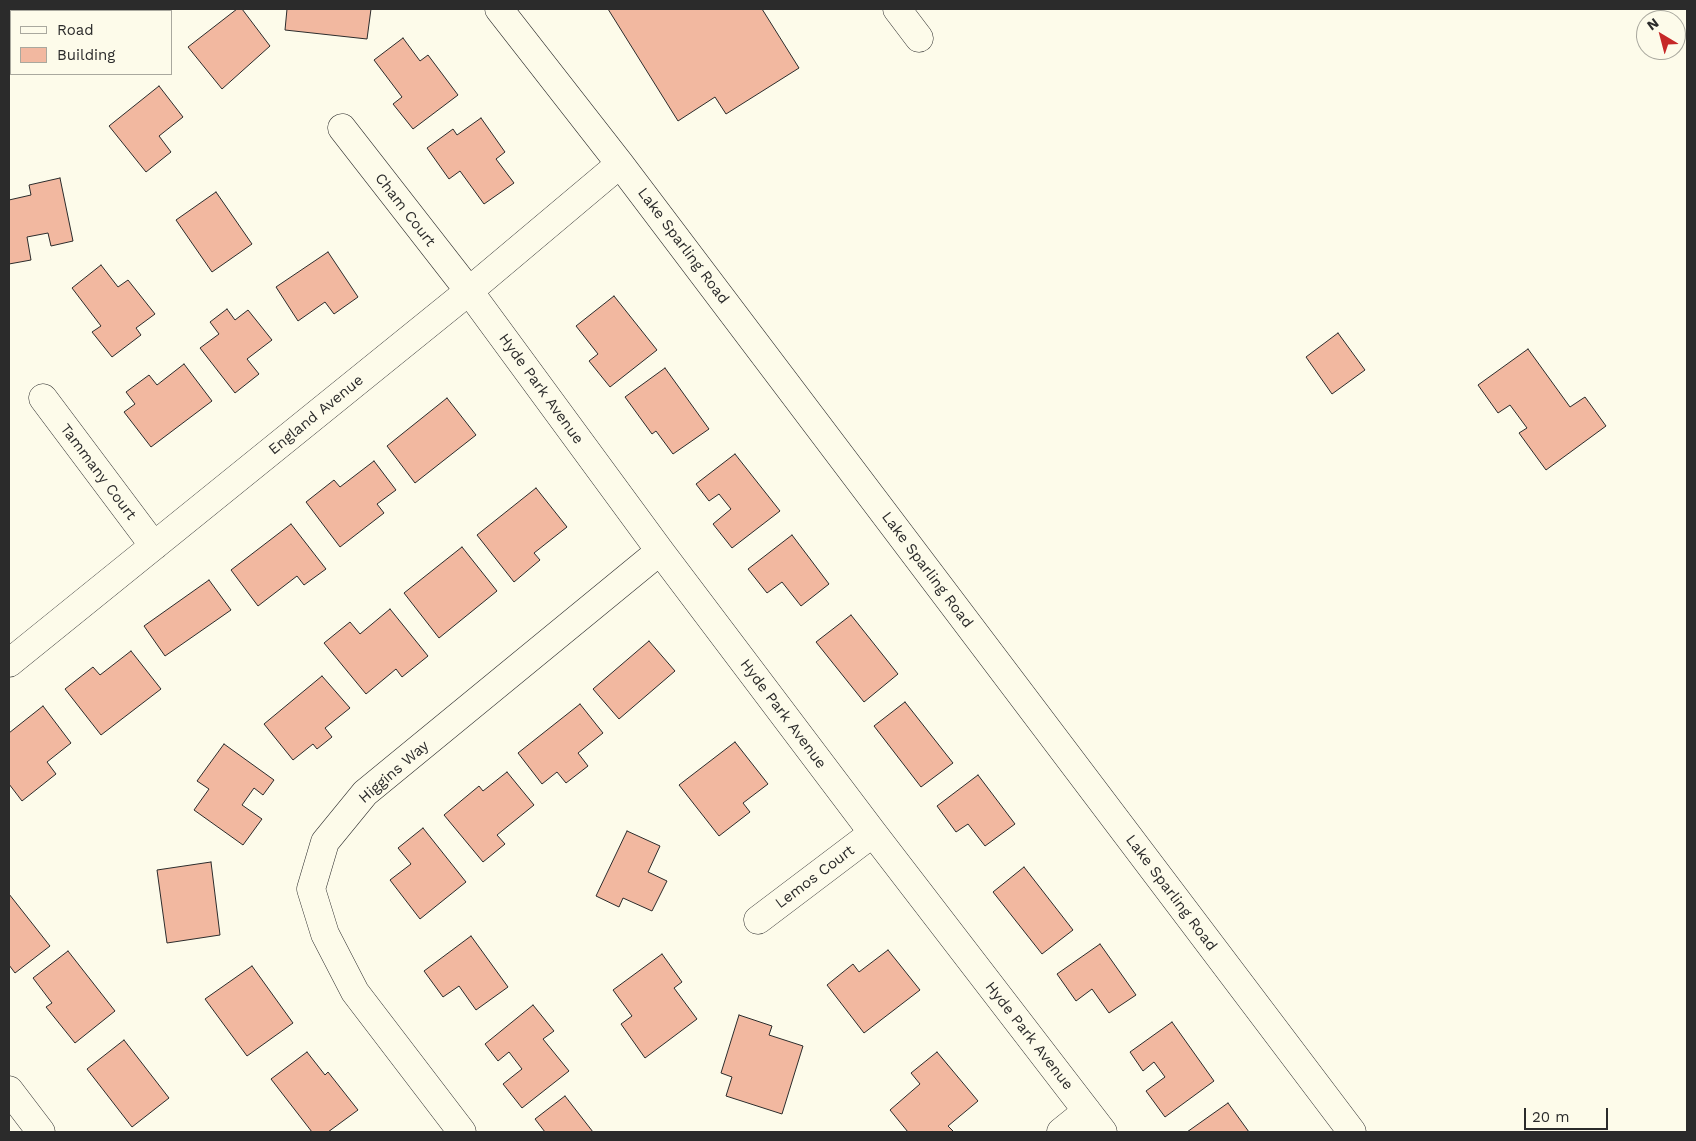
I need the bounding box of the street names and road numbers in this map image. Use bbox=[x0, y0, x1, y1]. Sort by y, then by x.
street label: Cham Court bbox=[371, 170, 439, 250]
street label: Lake Sparling Road bbox=[634, 184, 732, 308]
street label: Hyde Park Avenue bbox=[495, 330, 587, 448]
street label: England Avenue bbox=[265, 371, 367, 459]
street label: Tammany Court bbox=[56, 420, 140, 524]
street label: Lake Sparling Road bbox=[878, 508, 976, 632]
street label: Hyde Park Avenue bbox=[736, 656, 830, 772]
street label: Higgins Way bbox=[355, 737, 433, 807]
street label: Lake Sparling Road bbox=[1122, 831, 1220, 955]
street label: Lemos Court bbox=[772, 841, 858, 913]
street label: Hyde Park Avenue bbox=[981, 978, 1077, 1094]

